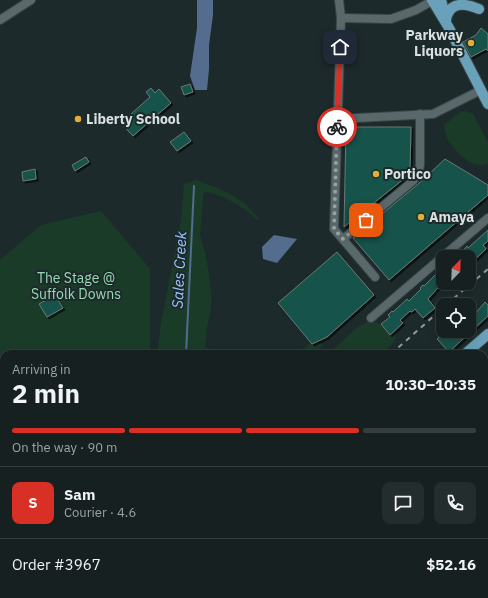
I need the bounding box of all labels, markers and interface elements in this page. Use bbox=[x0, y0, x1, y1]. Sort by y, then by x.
place label: Parkway Liquors bbox=[406, 26, 464, 60]
pin bbox=[323, 30, 357, 64]
icon: home bbox=[329, 36, 351, 58]
marker: Parkway Liquors bbox=[466, 38, 476, 48]
courier bbox=[317, 107, 357, 147]
place label: Liberty School bbox=[86, 110, 180, 128]
marker: Liberty School bbox=[73, 114, 83, 124]
icon: bike bbox=[326, 116, 348, 138]
place label: Portico bbox=[384, 165, 431, 183]
marker: Portico bbox=[371, 169, 381, 179]
pin bbox=[349, 203, 383, 237]
place label: Amaya bbox=[429, 208, 474, 226]
icon: bag bbox=[355, 209, 377, 231]
marker: Amaya bbox=[416, 212, 426, 222]
water label: Sales Creek bbox=[167, 231, 191, 309]
north arrow bbox=[436, 250, 476, 290]
map controls bbox=[436, 250, 476, 338]
park label: The Stage @ Suffolk Downs bbox=[31, 269, 121, 303]
button: locate bbox=[436, 298, 476, 338]
text: Arriving in bbox=[12, 361, 71, 378]
text: 10:30–10:35 bbox=[385, 375, 476, 394]
text: 2 min bbox=[12, 376, 80, 410]
text: On the way · 90 m bbox=[12, 439, 117, 456]
button: chat bbox=[382, 482, 424, 524]
button: phone bbox=[434, 482, 476, 524]
text: Sam bbox=[64, 485, 95, 504]
text: S bbox=[28, 493, 38, 512]
text: Courier · 4.6 bbox=[64, 504, 136, 521]
text: Order #3967 bbox=[12, 555, 101, 574]
text: $52.16 bbox=[426, 555, 476, 574]

